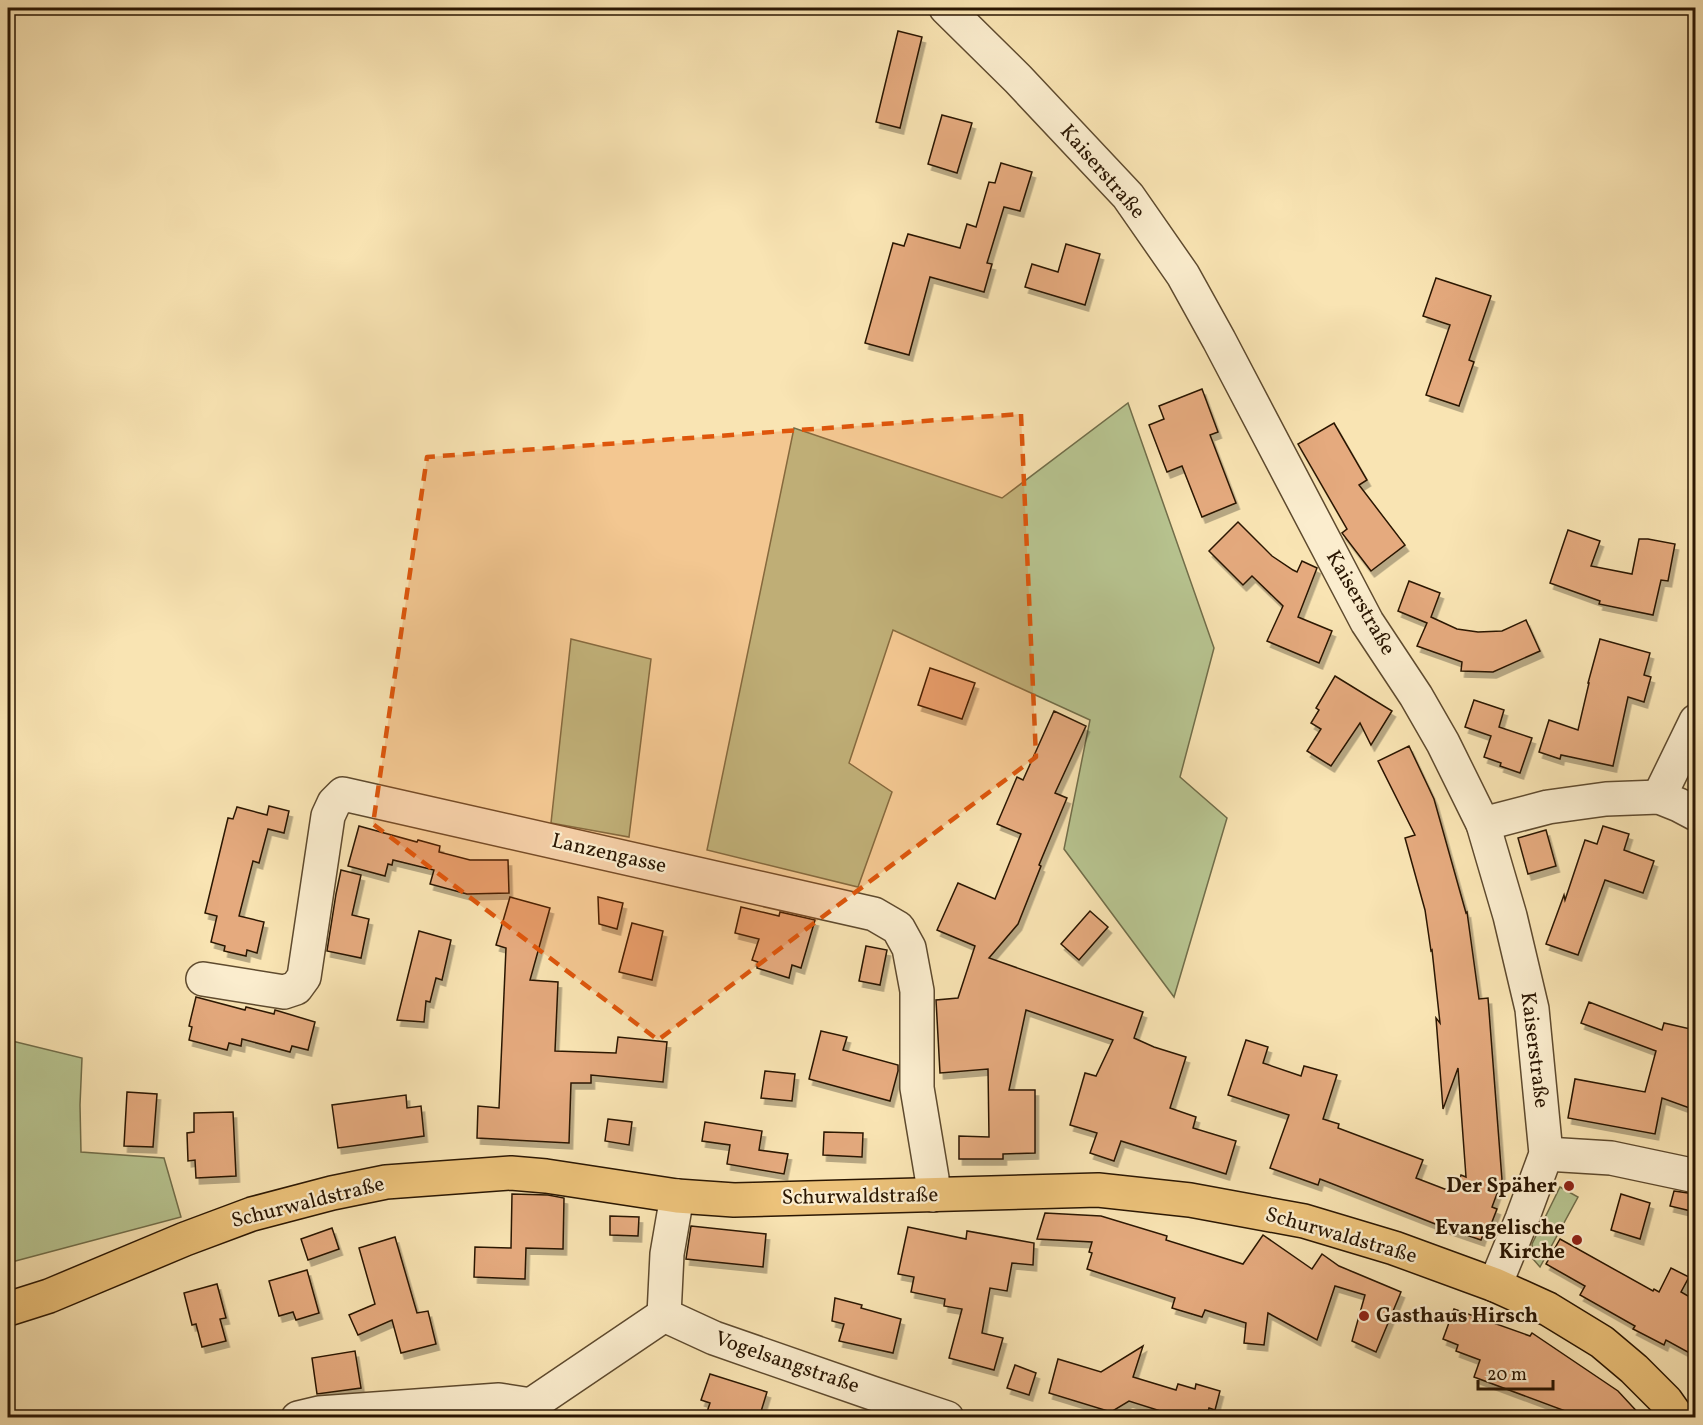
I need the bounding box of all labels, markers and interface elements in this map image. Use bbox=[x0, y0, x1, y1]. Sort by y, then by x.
street label: Kaiserstraße bbox=[1053, 118, 1151, 226]
street label: Kaiserstraße bbox=[1318, 545, 1402, 661]
street label: Lanzengasse bbox=[549, 827, 669, 881]
street label: Kaiserstraße bbox=[1512, 990, 1556, 1110]
street label: Schurwaldstraße bbox=[229, 1170, 388, 1236]
place label: Der Späher bbox=[1446, 1172, 1557, 1201]
marker: Der Späher bbox=[1562, 1179, 1576, 1193]
street label: Schurwaldstraße bbox=[781, 1181, 939, 1213]
street label: Schurwaldstraße bbox=[1262, 1200, 1420, 1272]
place label: Evangelische Kirche bbox=[1435, 1214, 1565, 1267]
marker: Evangelische Kirche bbox=[1570, 1233, 1584, 1247]
place label: Gasthaus Hirsch bbox=[1376, 1302, 1539, 1331]
marker: Gasthaus Hirsch bbox=[1357, 1309, 1371, 1323]
street label: Vogelsangstraße bbox=[711, 1325, 863, 1401]
scale bar bbox=[1478, 1353, 1553, 1391]
text: 20 m bbox=[1487, 1363, 1527, 1388]

